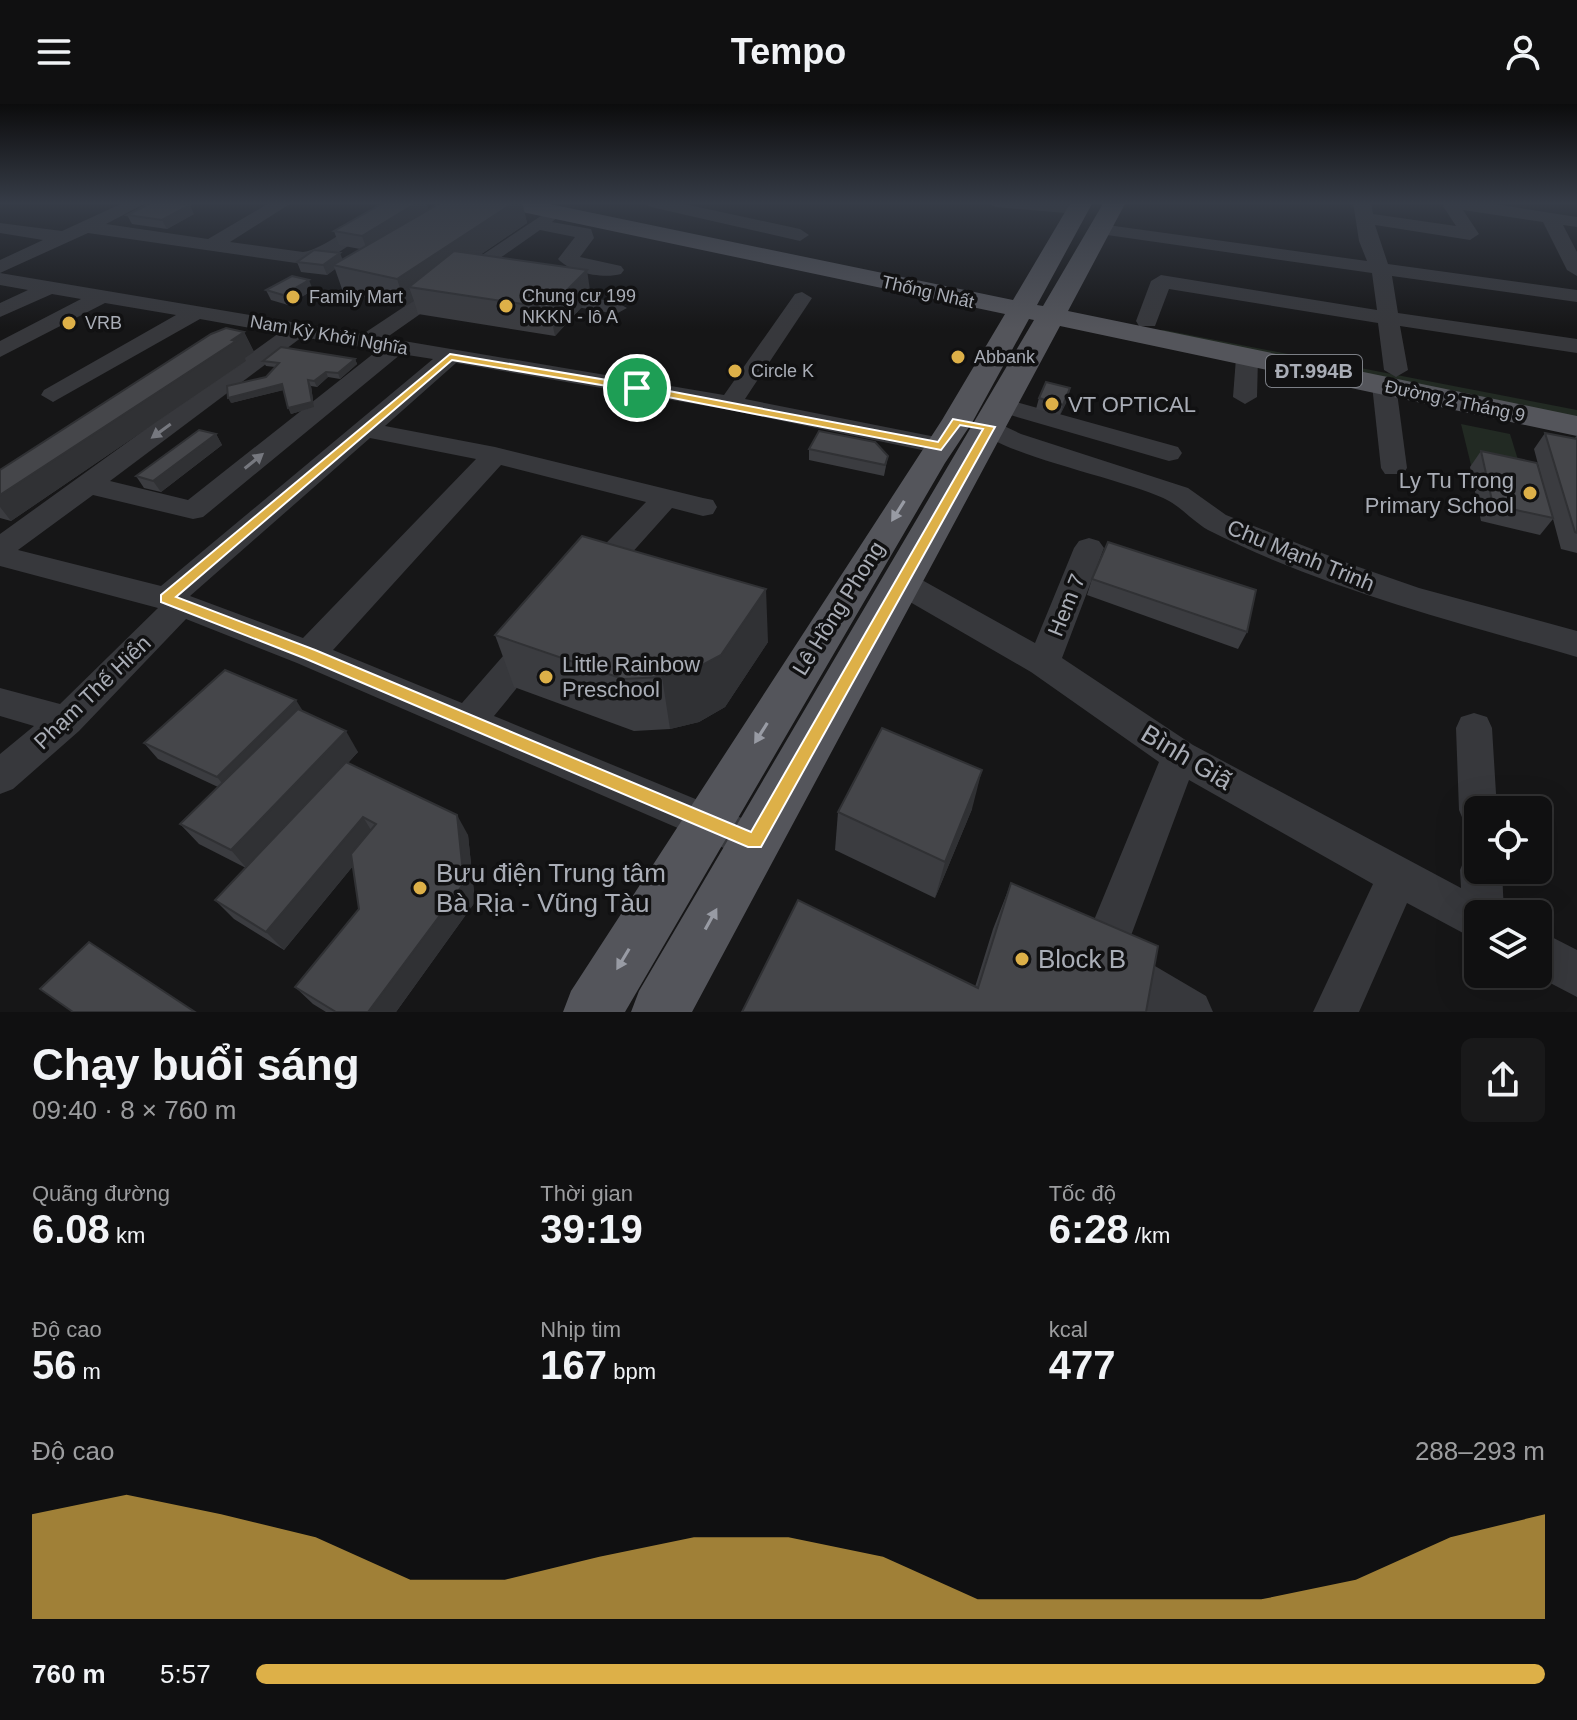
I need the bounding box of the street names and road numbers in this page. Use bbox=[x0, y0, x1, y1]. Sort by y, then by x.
street label: Thống Nhất bbox=[880, 272, 976, 312]
street label: Nam Kỳ Khởi Nghĩa bbox=[249, 311, 410, 359]
road number: ĐT.994B bbox=[1266, 355, 1362, 387]
street label: Đường 2 Tháng 9 bbox=[1383, 376, 1527, 426]
street label: Chu Mạnh Trinh bbox=[1224, 515, 1378, 596]
street label: Lê Hồng Phong bbox=[787, 537, 890, 680]
street label: Hem 7 bbox=[1043, 570, 1090, 640]
street label: Phạm Thế Hiển bbox=[29, 630, 156, 754]
street label: Bình Giã bbox=[1136, 718, 1239, 796]

